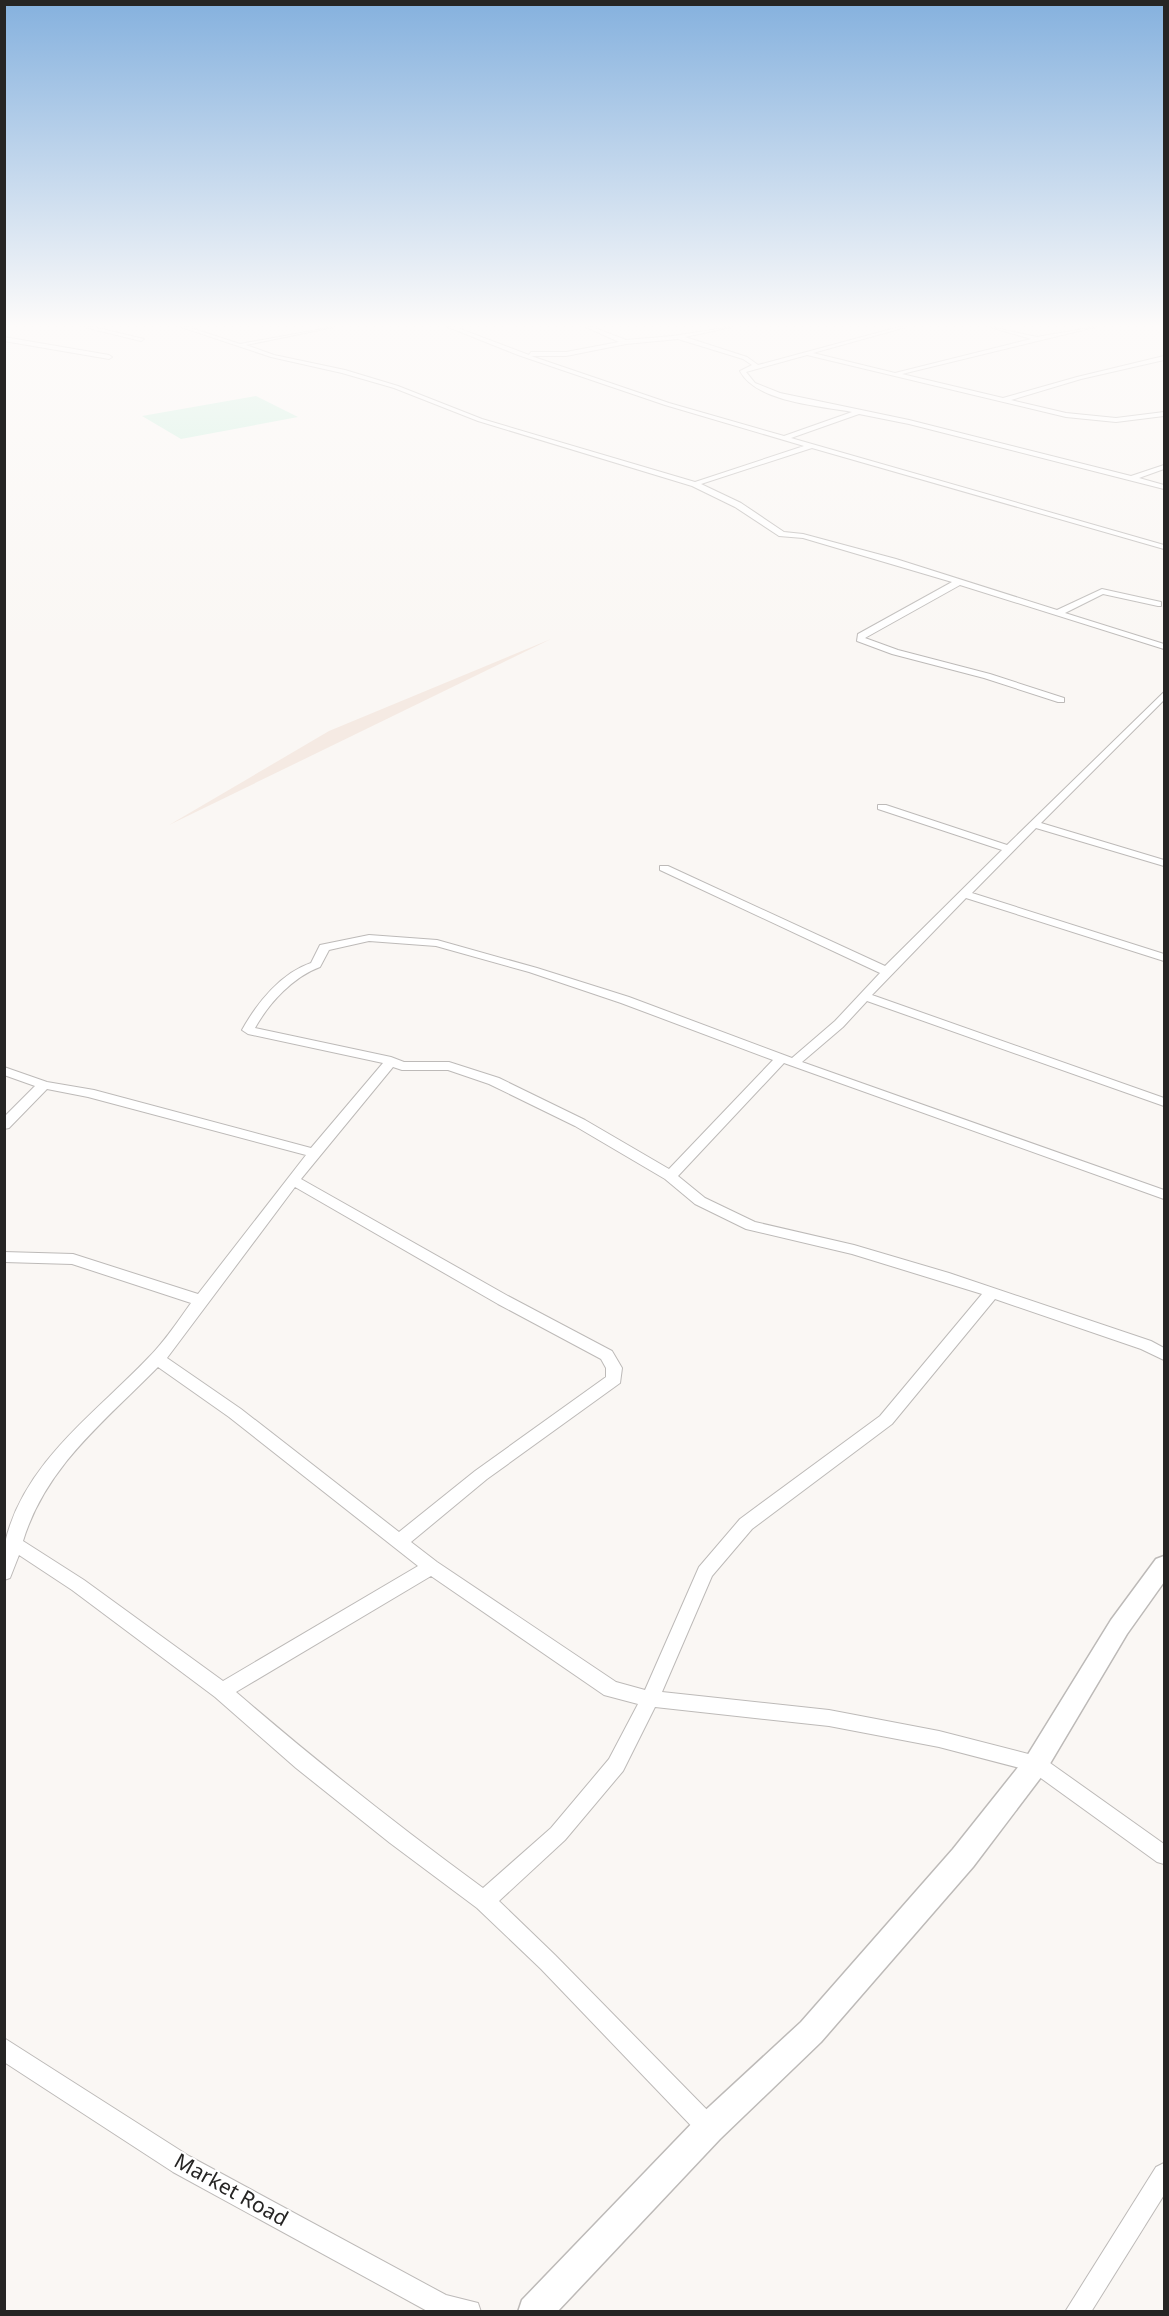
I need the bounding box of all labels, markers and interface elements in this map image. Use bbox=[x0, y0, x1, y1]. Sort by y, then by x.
street label: Market Road bbox=[170, 2146, 293, 2232]

